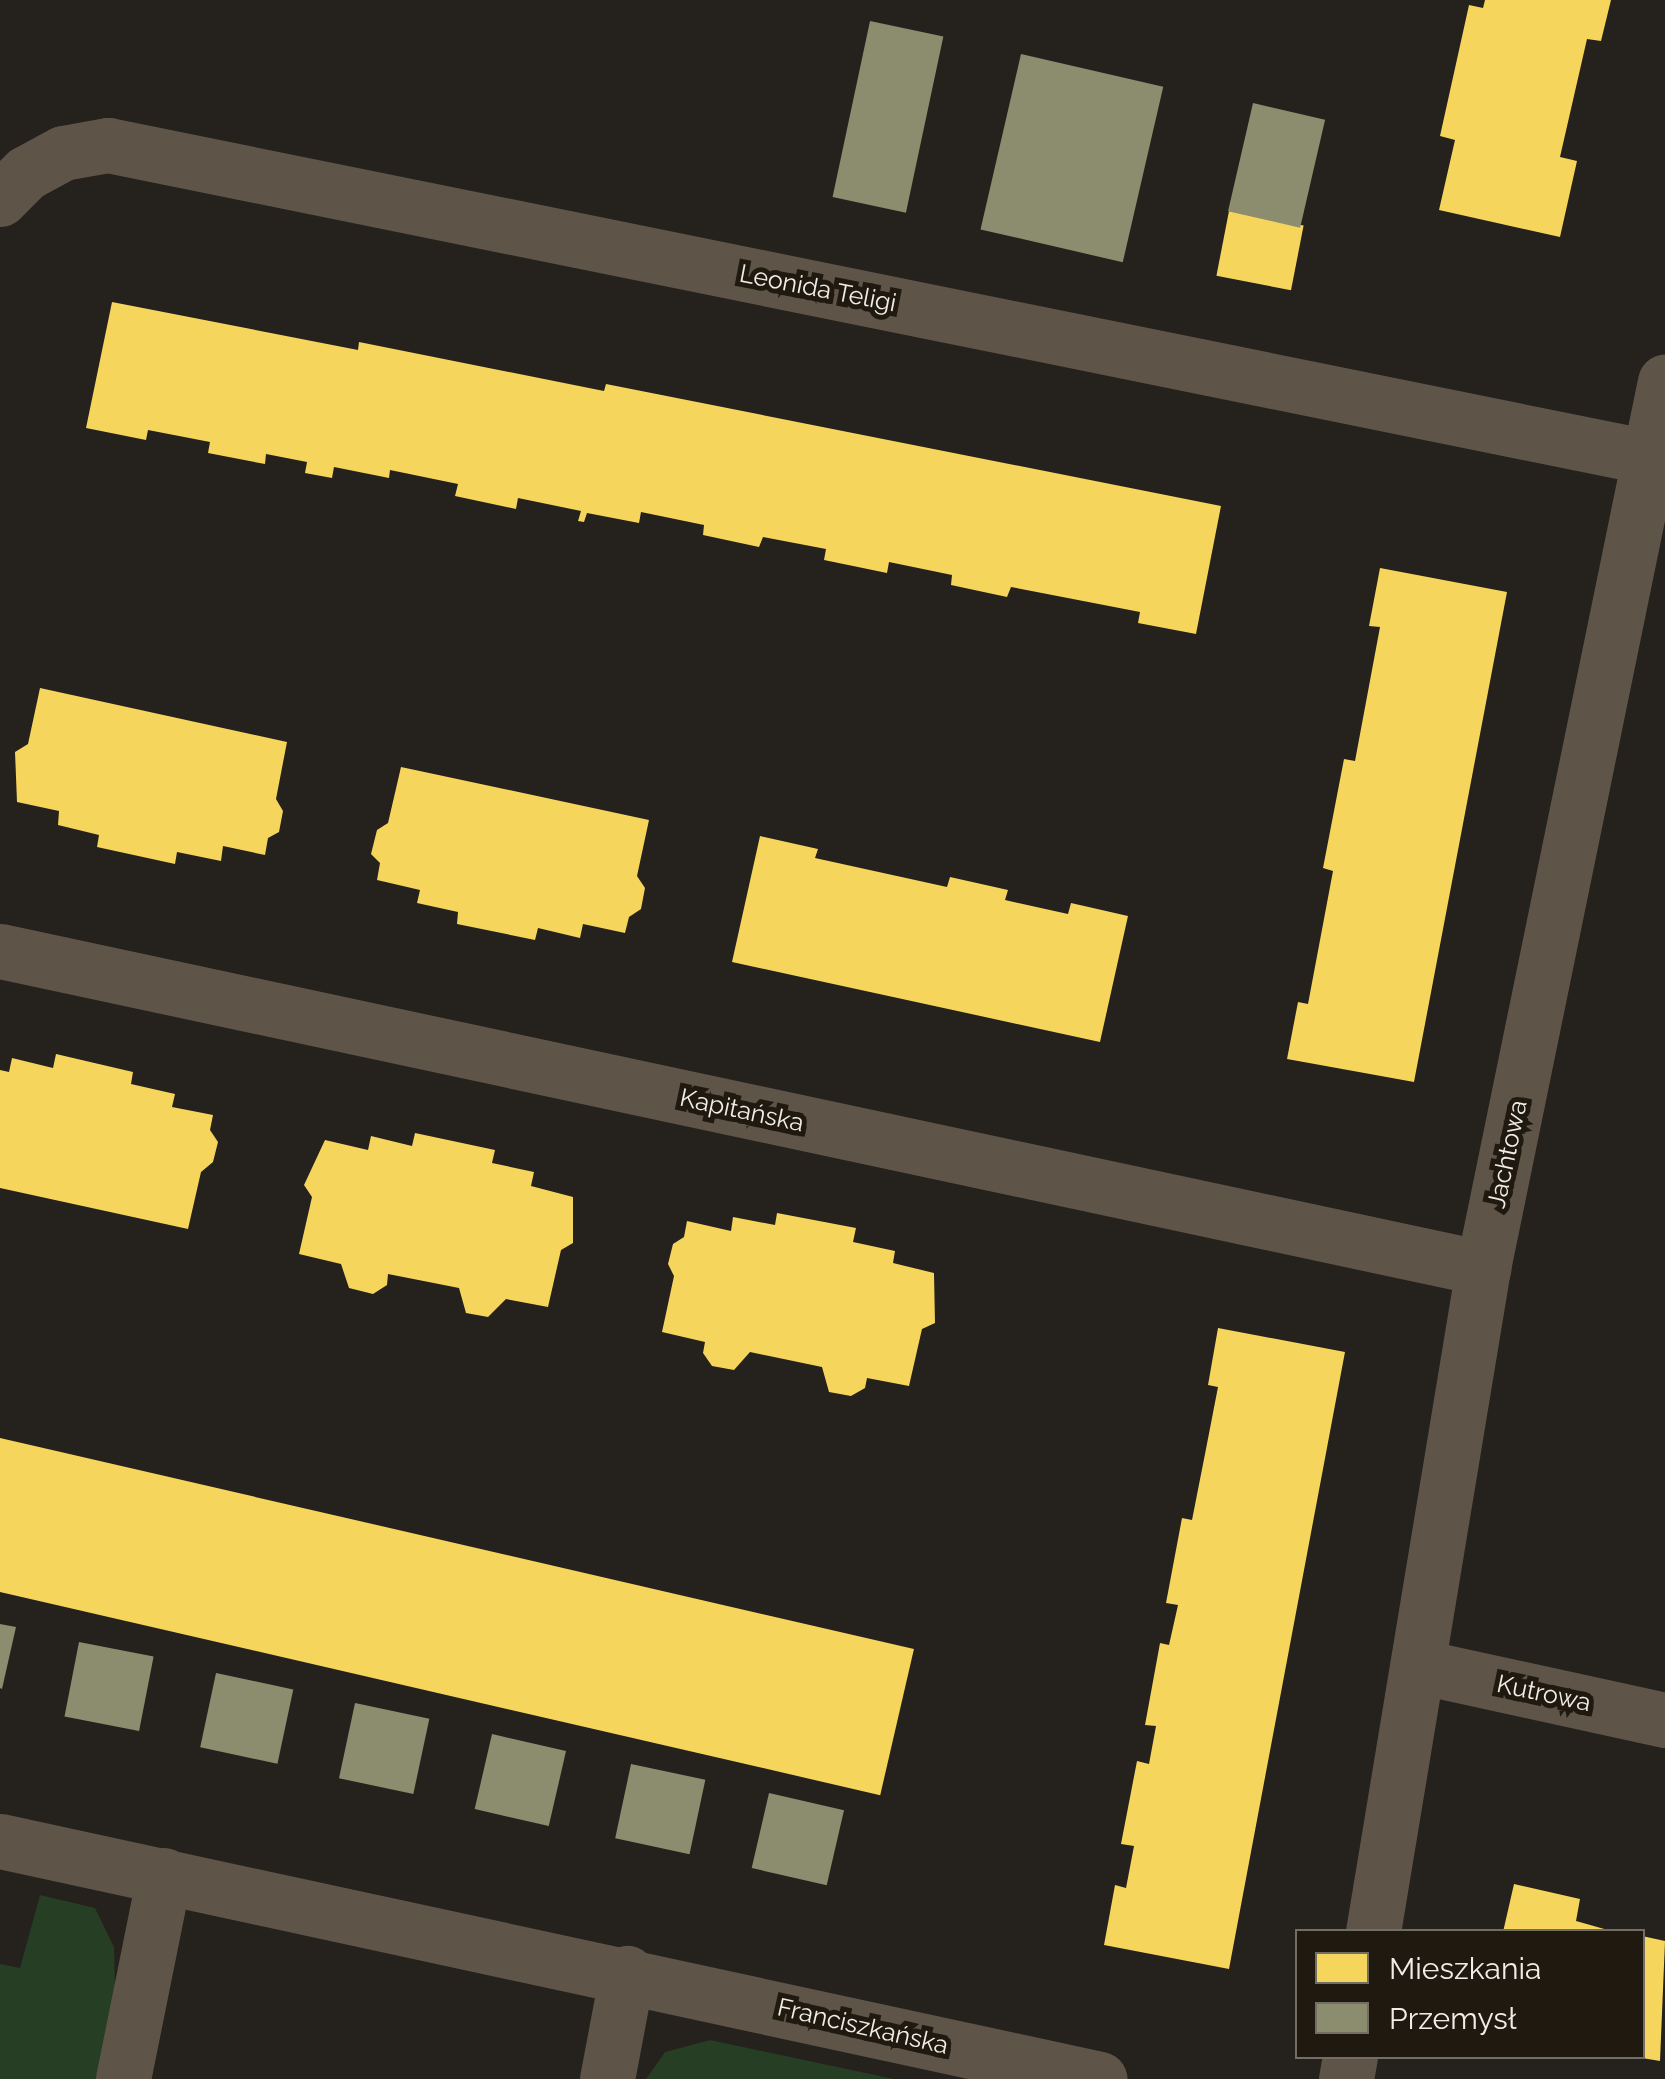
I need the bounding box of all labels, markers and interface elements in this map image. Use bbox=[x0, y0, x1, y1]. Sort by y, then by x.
street label: Leonida Teligi bbox=[737, 258, 899, 318]
street label: Kapitańska bbox=[677, 1082, 807, 1138]
street label: Jachtowa bbox=[1481, 1097, 1533, 1211]
street label: Kutrowa bbox=[1494, 1668, 1594, 1718]
legend bbox=[1295, 1929, 1645, 2059]
text: Mieszkania bbox=[1389, 1951, 1541, 1986]
street label: Franciszkańska bbox=[775, 1992, 951, 2060]
text: Przemysł bbox=[1389, 2001, 1517, 2036]

